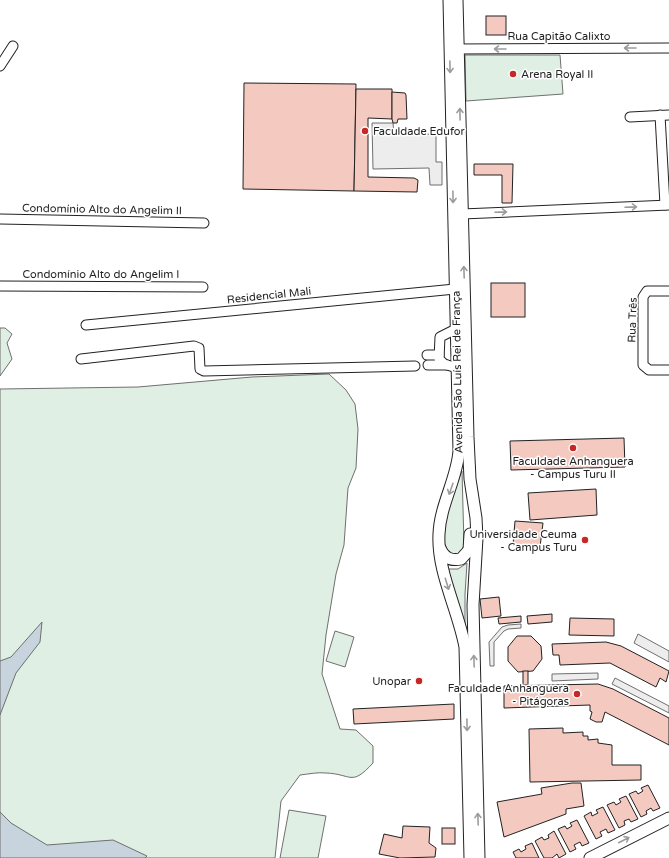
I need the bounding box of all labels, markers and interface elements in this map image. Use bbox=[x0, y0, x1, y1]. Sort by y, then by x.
street label: Rua Capitão Calixto bbox=[507, 30, 611, 43]
one-way arrow bbox=[624, 44, 637, 52]
one-way arrow bbox=[494, 45, 507, 53]
one-way arrow bbox=[446, 60, 454, 73]
place label: Arena Royal II bbox=[521, 68, 594, 81]
marker: Arena Royal II bbox=[508, 69, 518, 79]
one-way arrow bbox=[456, 108, 464, 121]
place label: Faculdade Edufor bbox=[373, 125, 466, 138]
marker: Faculdade Edufor bbox=[360, 126, 370, 136]
one-way arrow bbox=[449, 190, 457, 203]
street label: Condomínio Alto do Angelim II bbox=[22, 202, 182, 217]
one-way arrow bbox=[624, 203, 637, 210]
one-way arrow bbox=[494, 209, 507, 216]
one-way arrow bbox=[460, 266, 467, 279]
street label: Condomínio Alto do Angelim I bbox=[23, 268, 179, 281]
street label: Residencial Mali bbox=[226, 285, 312, 306]
street label: Avenida São Luís Rei de França bbox=[450, 290, 465, 454]
street label: Rua Três bbox=[625, 297, 640, 343]
marker: Faculdade Anhanguera - Campus Turu II bbox=[568, 443, 578, 453]
place label: Faculdade Anhanguera - Campus Turu II bbox=[512, 455, 634, 481]
one-way arrow bbox=[447, 482, 454, 495]
place label: Universidade Ceuma - Campus Turu bbox=[469, 528, 577, 554]
marker: Universidade Ceuma - Campus Turu bbox=[580, 535, 590, 545]
one-way arrow bbox=[444, 577, 451, 590]
one-way arrow bbox=[470, 655, 478, 668]
place label: Unopar bbox=[372, 675, 412, 688]
marker: Unopar bbox=[414, 676, 424, 686]
place label: Faculdade Anhanguera - Pitágoras bbox=[448, 682, 569, 708]
marker: Faculdade Anhanguera - Pitágoras bbox=[572, 689, 582, 699]
one-way arrow bbox=[463, 718, 470, 731]
one-way arrow bbox=[475, 813, 482, 826]
one-way arrow bbox=[618, 836, 630, 843]

